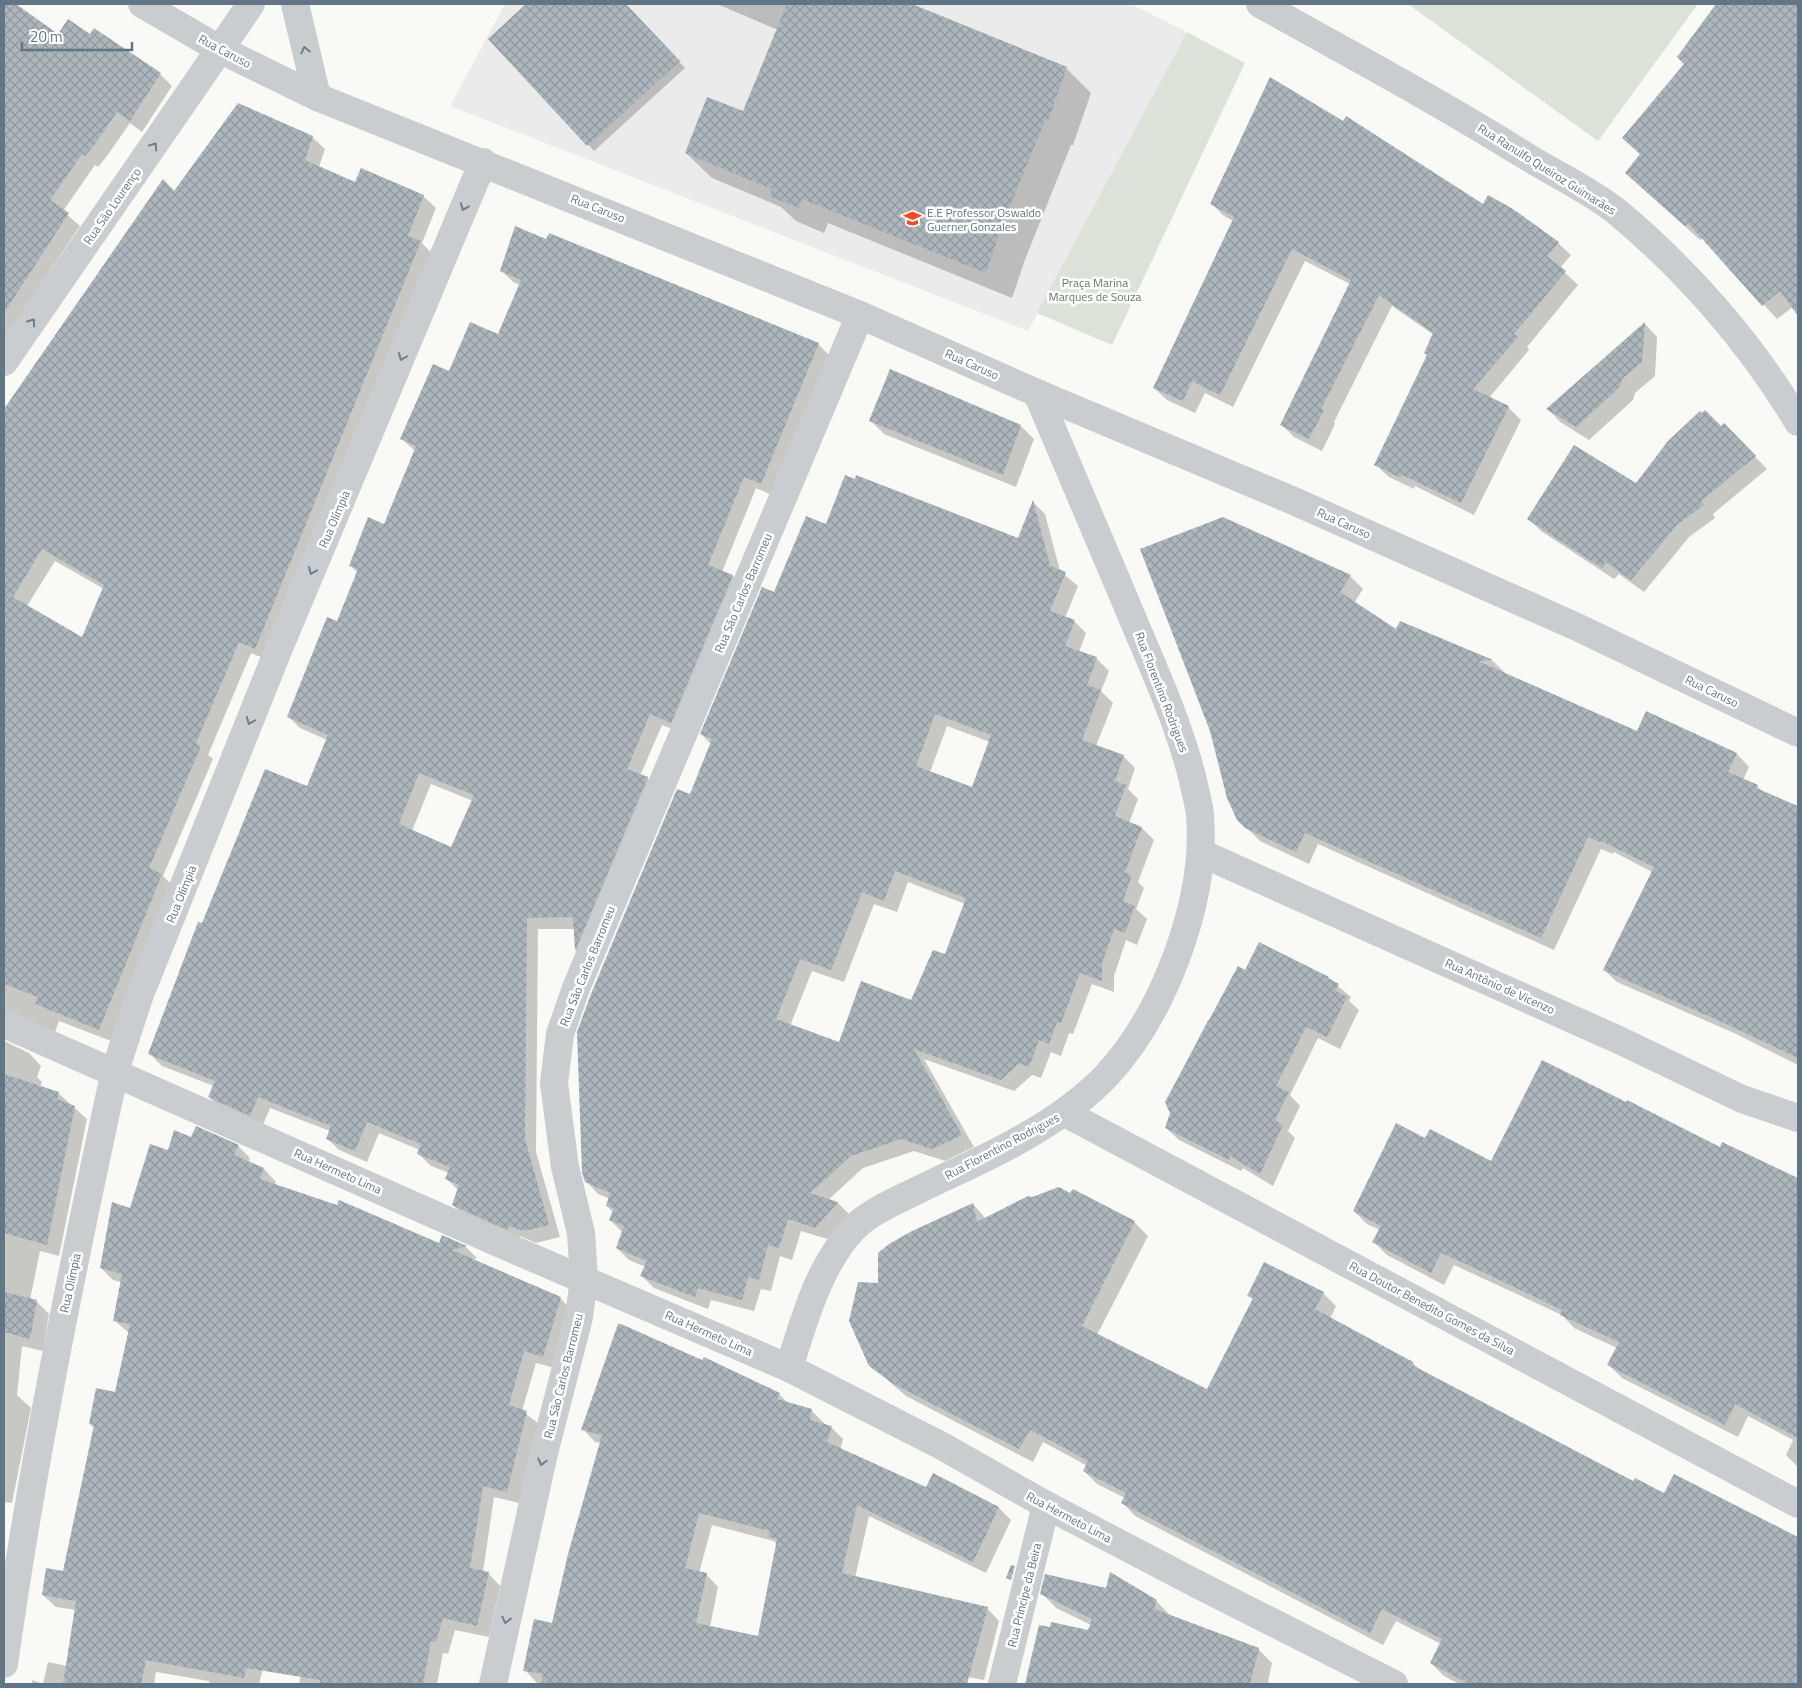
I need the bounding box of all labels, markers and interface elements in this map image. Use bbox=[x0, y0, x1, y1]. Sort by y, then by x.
scale bar bbox=[22, 20, 132, 52]
text: 20 m bbox=[30, 25, 63, 48]
street label: Rua Caruso bbox=[195, 29, 255, 73]
one-way arrow bbox=[300, 46, 311, 55]
street label: Rua Ranulfo Queiroz Guimarães bbox=[1474, 119, 1620, 220]
one-way arrow bbox=[148, 142, 157, 151]
street label: Rua São Lourenço bbox=[78, 164, 146, 248]
street label: Rua Caruso bbox=[568, 188, 628, 228]
one-way arrow bbox=[460, 202, 471, 211]
place label: E.E Professor Oswaldo Guerner Gonzales bbox=[927, 203, 1041, 236]
school or university icon: E.E Professor Oswaldo Guerner Gonzales bbox=[903, 209, 923, 229]
park label: Praça Marina Marques de Souza bbox=[1049, 273, 1141, 306]
one-way arrow bbox=[26, 318, 35, 328]
street label: Rua Caruso bbox=[942, 344, 1002, 384]
one-way arrow bbox=[398, 352, 408, 361]
street label: Rua Olímpia bbox=[313, 487, 355, 551]
street label: Rua Caruso bbox=[1314, 503, 1374, 543]
street label: Rua São Carlos Barromeu bbox=[709, 530, 777, 656]
one-way arrow bbox=[307, 566, 318, 575]
street label: Rua Florentino Rodrigues bbox=[1130, 629, 1194, 755]
street label: Rua Caruso bbox=[1682, 670, 1742, 712]
one-way arrow bbox=[246, 717, 256, 725]
street label: Rua Olímpia bbox=[161, 862, 201, 926]
street label: Rua São Carlos Barromeu bbox=[554, 903, 620, 1029]
street label: Rua Antônio de Vicenzo bbox=[1442, 953, 1558, 1019]
street label: Rua Florentino Rodrigues bbox=[941, 1107, 1063, 1184]
street label: Rua Hermeto Lima bbox=[291, 1143, 385, 1199]
street label: Rua Olímpia bbox=[54, 1251, 86, 1315]
street label: Rua Doutor Benedito Gomes da Silva bbox=[1346, 1256, 1518, 1360]
street label: Rua Hermeto Lima bbox=[662, 1305, 756, 1361]
street label: Rua São Carlos Barromeu bbox=[538, 1311, 588, 1441]
one-way arrow bbox=[537, 1457, 548, 1466]
street label: Rua Hermeto Lima bbox=[1023, 1486, 1115, 1548]
street label: Rua Principe da Beira bbox=[1002, 1541, 1046, 1649]
one-way arrow bbox=[501, 1616, 512, 1625]

